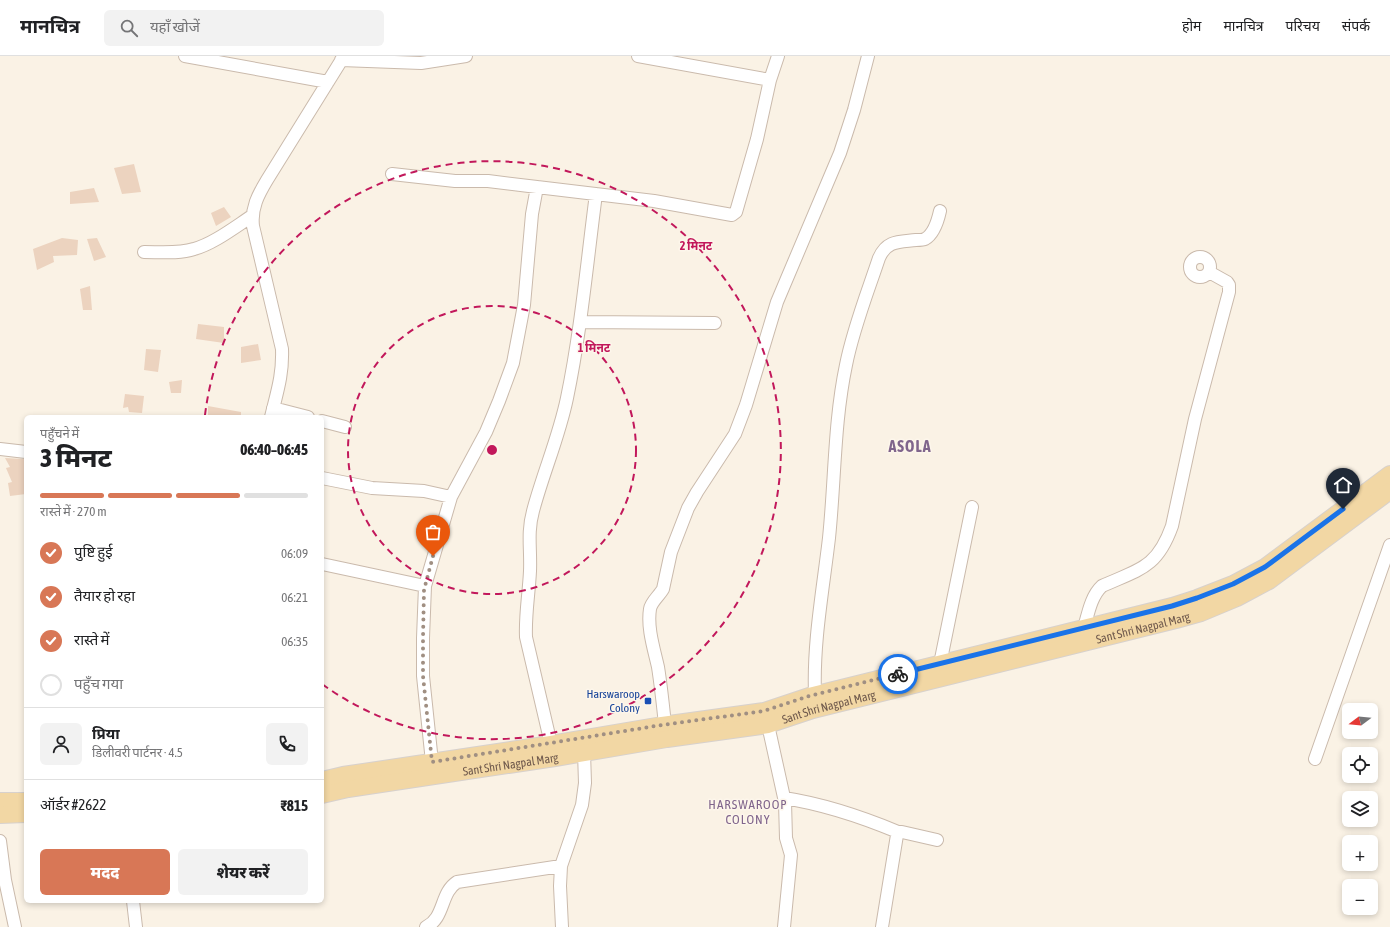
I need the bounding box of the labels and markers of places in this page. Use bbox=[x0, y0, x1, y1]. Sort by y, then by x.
centre of rings bbox=[485, 443, 499, 457]
pin bbox=[1326, 468, 1360, 509]
pin bbox=[416, 515, 450, 556]
place label: Harswaroop Colony bbox=[587, 687, 640, 715]
marker: Harswaroop Colony bbox=[643, 696, 653, 706]

